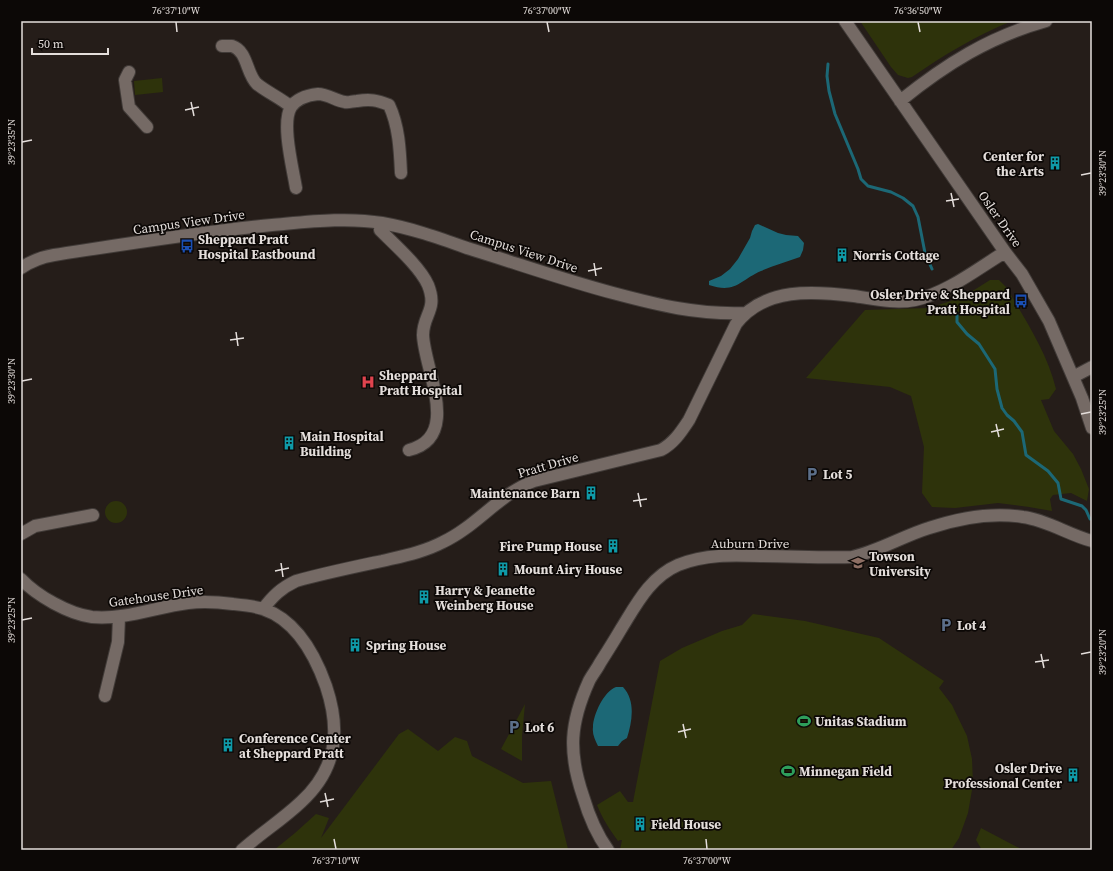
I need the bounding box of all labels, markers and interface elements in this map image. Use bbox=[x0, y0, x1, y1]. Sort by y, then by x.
text: 76°37'10"W bbox=[152, 4, 201, 17]
text: 76°37'00"W bbox=[523, 4, 572, 17]
text: 76°36'50"W bbox=[894, 4, 943, 17]
scale bar bbox=[32, 30, 108, 56]
text: 50 m bbox=[38, 36, 64, 52]
text: 39°23'35"N bbox=[5, 119, 18, 165]
place label: Center for the Arts bbox=[983, 148, 1045, 180]
text: 39°23'30"N bbox=[1096, 150, 1109, 196]
building icon: Center for the Arts bbox=[1047, 155, 1063, 171]
street label: Osler Drive bbox=[974, 187, 1026, 251]
street label: Campus View Drive bbox=[132, 206, 246, 238]
street label: Campus View Drive bbox=[468, 226, 581, 277]
place label: Sheppard Pratt Hospital Eastbound bbox=[198, 231, 316, 263]
bus stop icon: Sheppard Pratt Hospital Eastbound bbox=[179, 238, 195, 254]
building icon: Norris Cottage bbox=[834, 247, 850, 263]
place label: Norris Cottage bbox=[853, 247, 939, 264]
place label: Osler Drive & Sheppard Pratt Hospital bbox=[870, 286, 1010, 318]
bus stop icon: Osler Drive & Sheppard Pratt Hospital bbox=[1013, 293, 1029, 309]
text: 39°23'30"N bbox=[5, 358, 18, 404]
place label: Sheppard Pratt Hospital bbox=[379, 367, 462, 399]
hospital icon: Sheppard Pratt Hospital bbox=[360, 374, 376, 390]
text: 39°23'25"N bbox=[1096, 389, 1109, 435]
place label: Main Hospital Building bbox=[300, 428, 384, 460]
building icon: Main Hospital Building bbox=[281, 435, 297, 451]
street label: Pratt Drive bbox=[516, 448, 581, 482]
parking icon: Lot 5 bbox=[804, 466, 820, 482]
place label: Lot 5 bbox=[823, 466, 852, 483]
place label: Maintenance Barn bbox=[470, 485, 580, 502]
building icon: Maintenance Barn bbox=[583, 485, 599, 501]
street label: Auburn Drive bbox=[711, 535, 790, 552]
place label: Fire Pump House bbox=[500, 538, 602, 555]
building icon: Fire Pump House bbox=[605, 538, 621, 554]
place label: Towson University bbox=[869, 548, 931, 580]
school or university icon: Towson University bbox=[850, 555, 866, 571]
building icon: Mount Airy House bbox=[495, 561, 511, 577]
place label: Mount Airy House bbox=[514, 561, 622, 578]
street label: Gatehouse Drive bbox=[108, 581, 205, 611]
place label: Harry & Jeanette Weinberg House bbox=[435, 582, 535, 614]
building icon: Harry & Jeanette Weinberg House bbox=[416, 589, 432, 605]
text: 39°23'25"N bbox=[5, 597, 18, 643]
parking icon: Lot 4 bbox=[938, 617, 954, 633]
place label: Lot 4 bbox=[957, 617, 986, 634]
text: 39°23'20"N bbox=[1096, 629, 1109, 675]
building icon: Spring House bbox=[347, 637, 363, 653]
place label: Spring House bbox=[366, 637, 447, 654]
sports icon: Unitas Stadium bbox=[796, 713, 812, 729]
place label: Unitas Stadium bbox=[815, 713, 907, 730]
parking icon: Lot 6 bbox=[506, 719, 522, 735]
place label: Lot 6 bbox=[525, 719, 554, 736]
place label: Conference Center at Sheppard Pratt bbox=[239, 730, 352, 762]
building icon: Conference Center at Sheppard Pratt bbox=[220, 737, 236, 753]
place label: Osler Drive Professional Center bbox=[944, 760, 1063, 792]
sports icon: Minnegan Field bbox=[780, 763, 796, 779]
place label: Minnegan Field bbox=[799, 763, 892, 780]
building icon: Osler Drive Professional Center bbox=[1065, 767, 1081, 783]
building icon: Field House bbox=[632, 816, 648, 832]
place label: Field House bbox=[651, 816, 721, 833]
text: 76°37'10"W bbox=[312, 854, 361, 867]
text: 76°37'00"W bbox=[683, 854, 732, 867]

